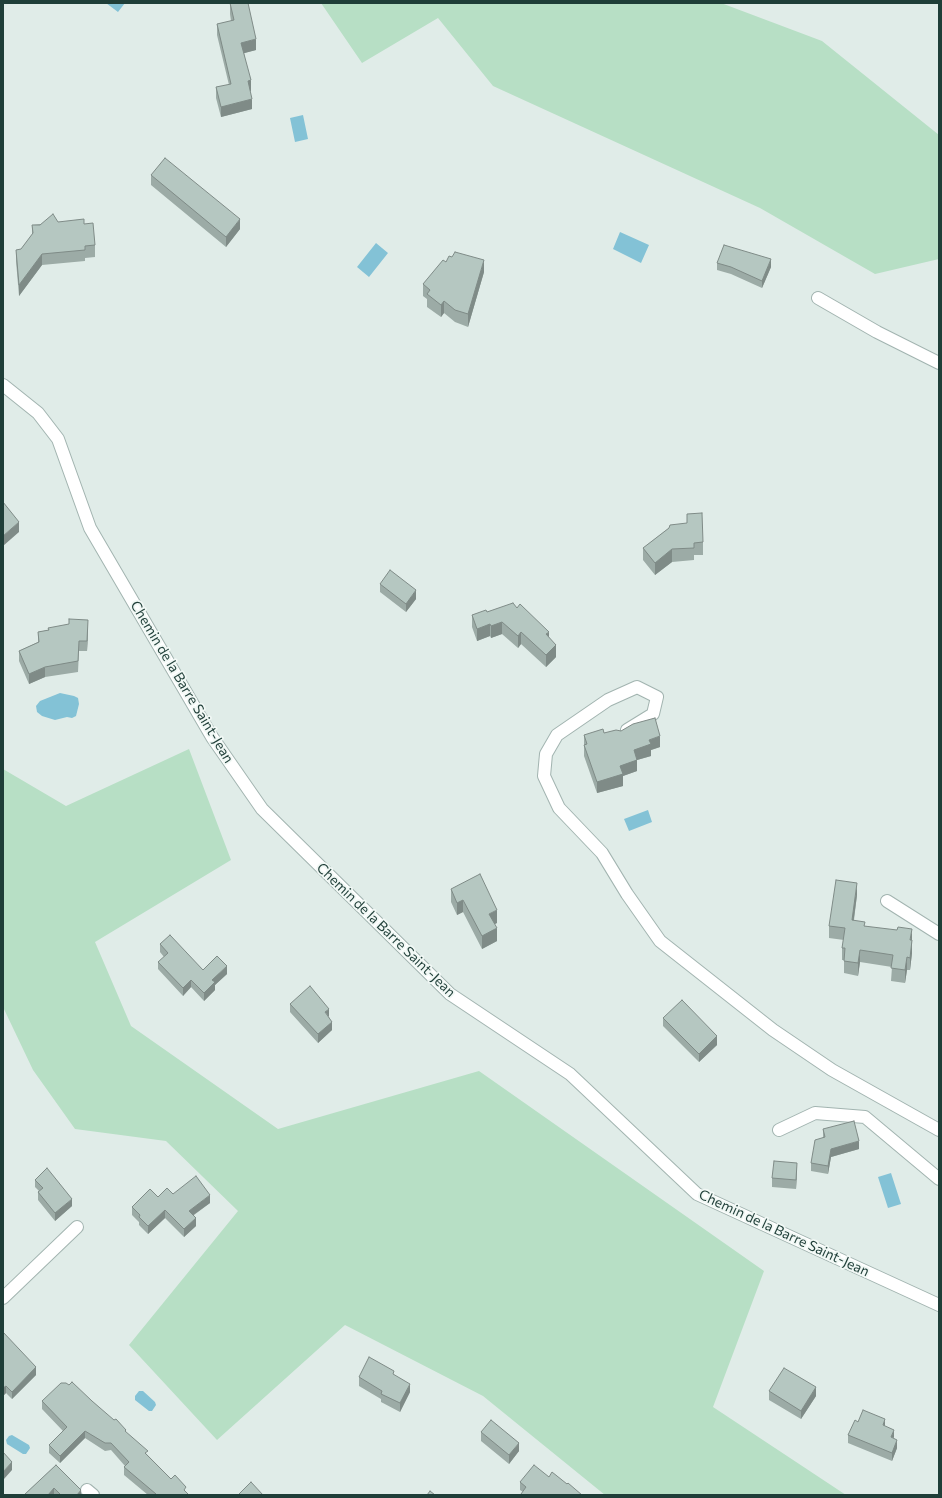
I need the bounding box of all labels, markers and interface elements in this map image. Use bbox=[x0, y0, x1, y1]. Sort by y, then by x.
street label: Chemin de la Barre Saint-Jean bbox=[127, 598, 237, 766]
street label: Chemin de la Barre Saint-Jean bbox=[313, 859, 459, 1001]
street label: Chemin de la Barre Saint-Jean bbox=[696, 1186, 872, 1280]

